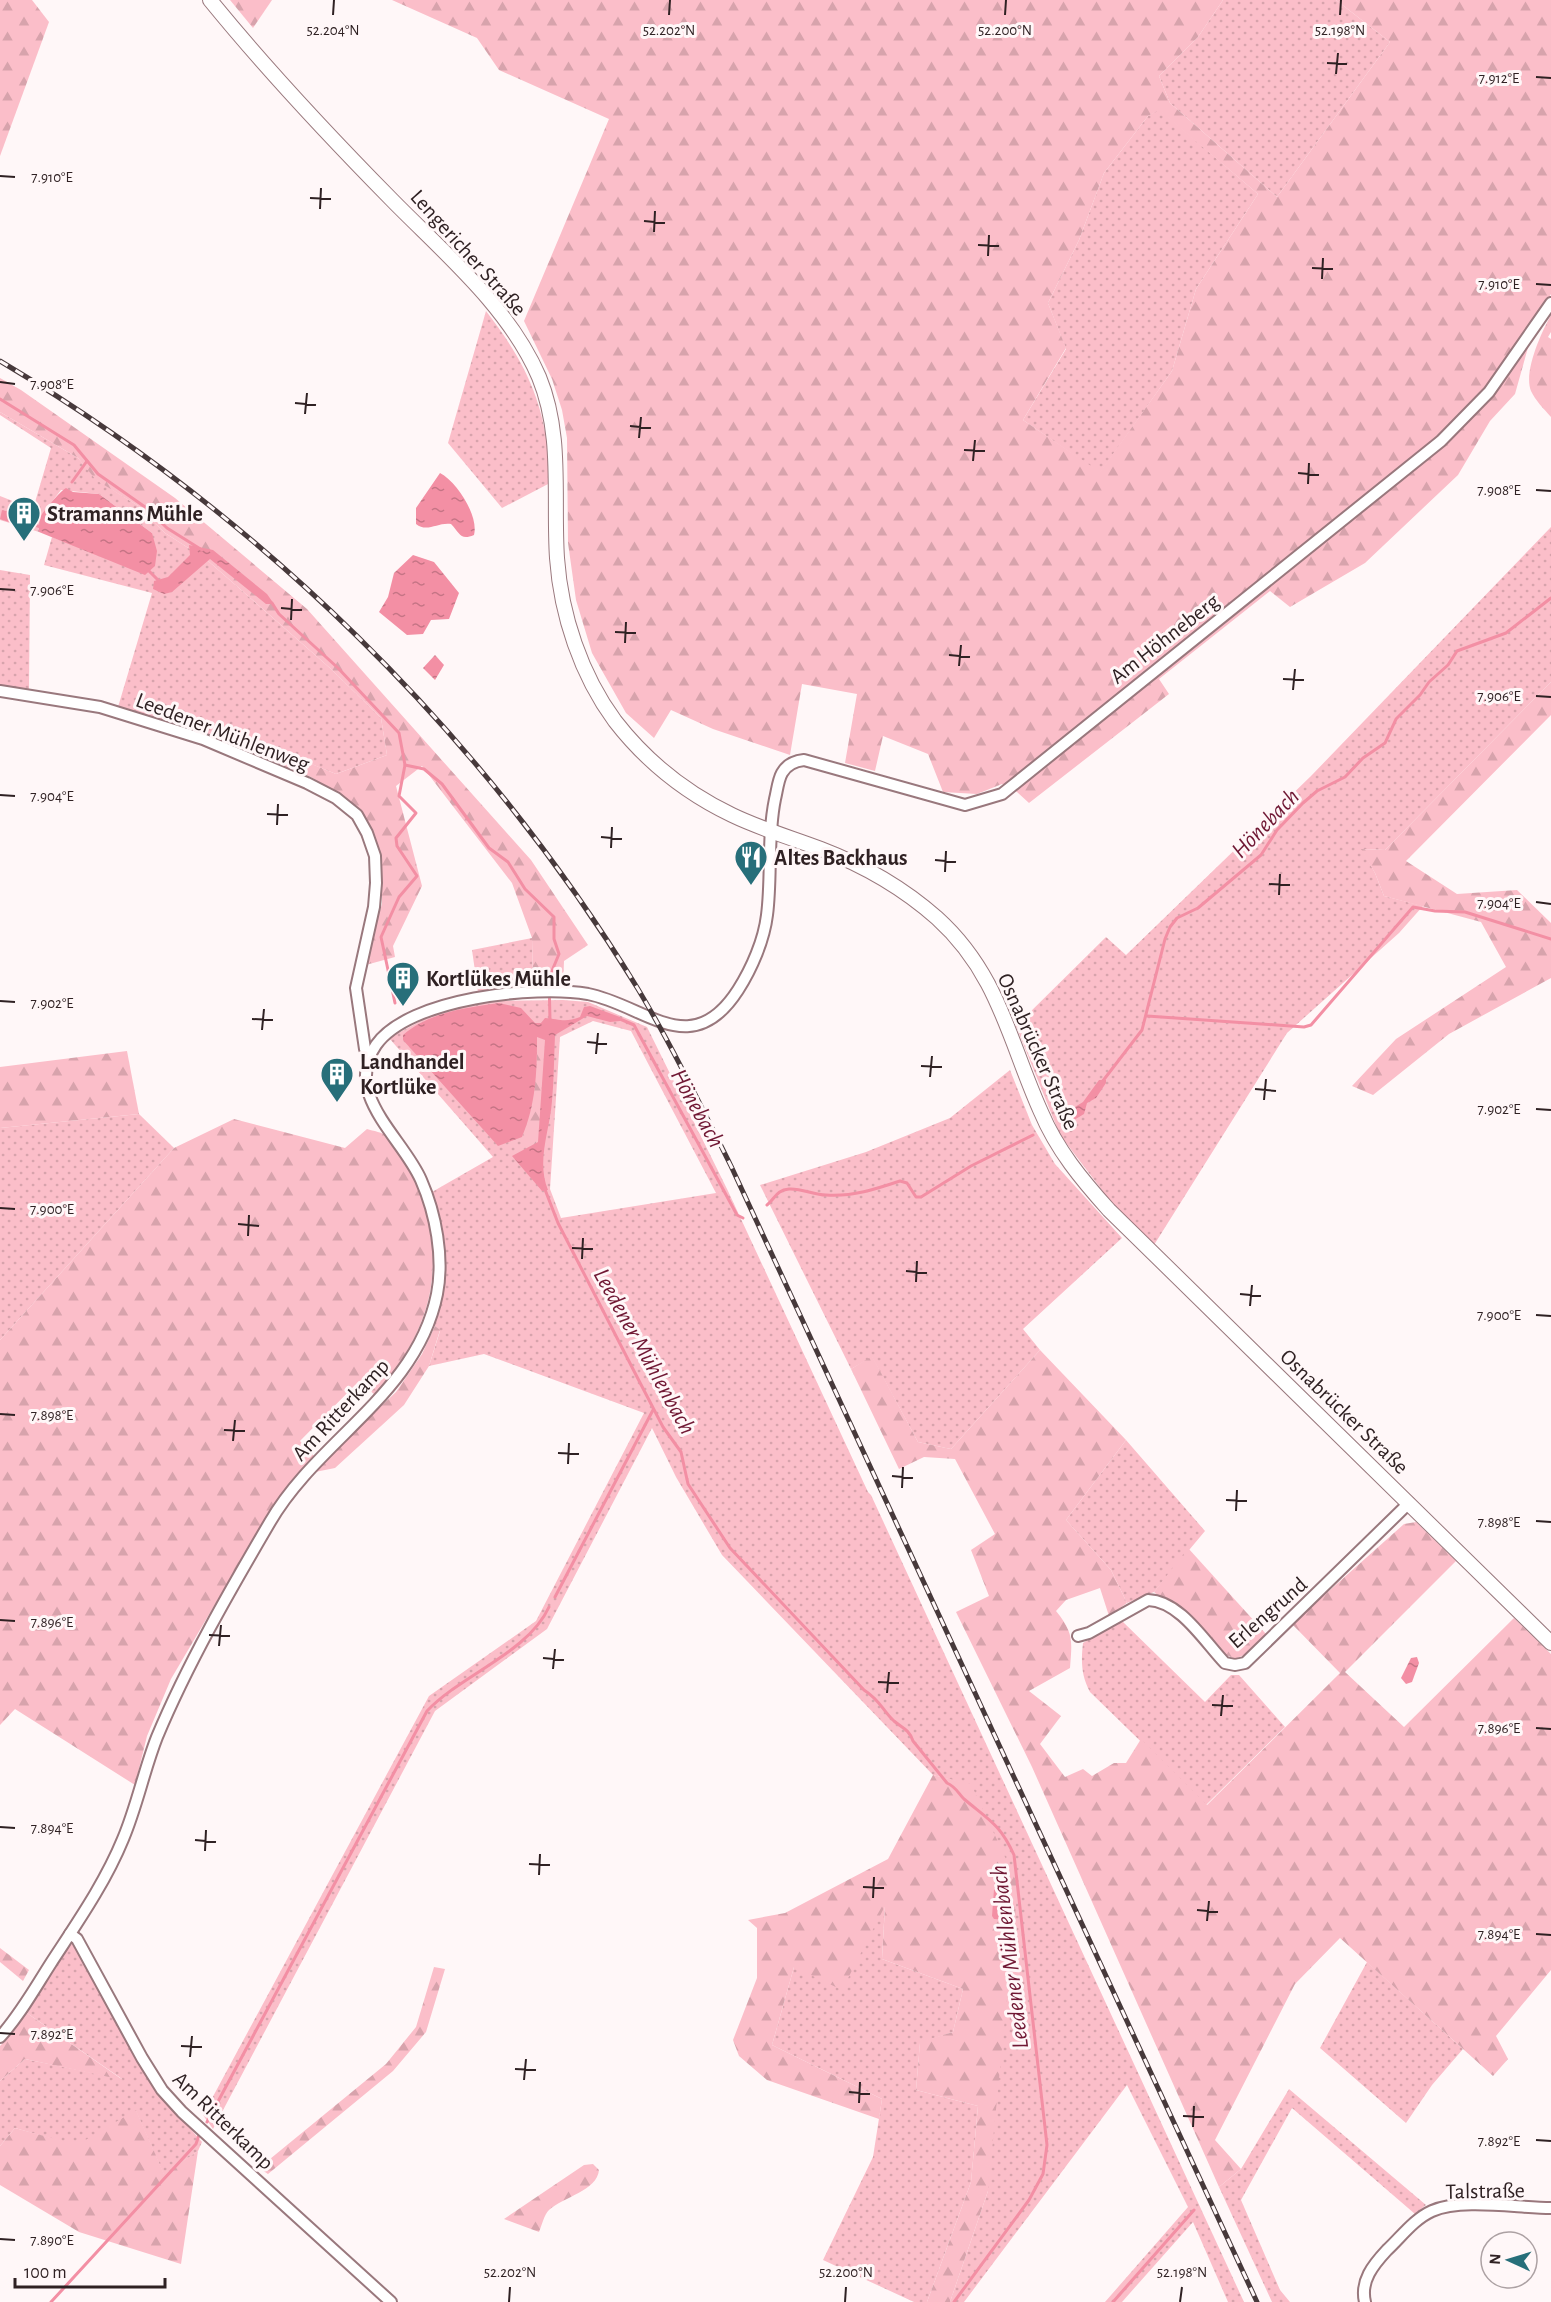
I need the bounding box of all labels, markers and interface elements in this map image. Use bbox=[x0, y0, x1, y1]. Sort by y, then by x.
text: 52.204°N bbox=[306, 23, 360, 38]
text: 52.202°N bbox=[643, 23, 695, 38]
text: 52.200°N bbox=[978, 23, 1032, 38]
text: 52.198°N bbox=[1315, 23, 1365, 38]
text: 7.912°E bbox=[1479, 71, 1519, 86]
text: 7.910°E bbox=[31, 170, 73, 185]
street label: Lengericher Straße bbox=[406, 185, 530, 320]
text: 7.910°E bbox=[1478, 277, 1520, 292]
text: 7.908°E bbox=[30, 377, 74, 392]
text: 7.908°E bbox=[1477, 483, 1521, 498]
building icon: Stramanns Mühle bbox=[6, 495, 42, 542]
place label: Stramanns Mühle bbox=[47, 503, 203, 525]
text: 7.906°E bbox=[30, 583, 74, 598]
street label: Am Höhneberg bbox=[1106, 590, 1223, 688]
street label: Leedener Mühlenweg bbox=[133, 689, 313, 775]
text: 7.906°E bbox=[1477, 689, 1521, 704]
water label: Hönebach bbox=[1227, 784, 1304, 863]
text: 7.904°E bbox=[30, 789, 74, 804]
restaurant icon: Altes Backhaus bbox=[733, 839, 769, 886]
place label: Altes Backhaus bbox=[774, 847, 907, 869]
text: 7.904°E bbox=[1477, 896, 1521, 911]
building icon: Kortlükes Mühle bbox=[385, 960, 421, 1007]
place label: Kortlükes Mühle bbox=[426, 968, 571, 990]
street label: Osnabrücker Straße bbox=[994, 970, 1082, 1133]
text: 7.902°E bbox=[30, 996, 74, 1011]
place label: Landhandel Kortlüke bbox=[360, 1051, 465, 1098]
building icon: Landhandel Kortlüke bbox=[319, 1056, 355, 1103]
water label: Hönebach bbox=[666, 1065, 728, 1152]
text: 7.902°E bbox=[1477, 1102, 1521, 1117]
text: 7.900°E bbox=[30, 1202, 74, 1217]
water label: Leedener Mühlenbach bbox=[589, 1265, 700, 1438]
text: 7.900°E bbox=[1477, 1308, 1521, 1323]
street label: Osnabrücker Straße bbox=[1276, 1345, 1413, 1478]
street label: Am Ritterkamp bbox=[288, 1354, 393, 1465]
text: 7.898°E bbox=[31, 1408, 73, 1423]
text: 7.898°E bbox=[1478, 1515, 1520, 1530]
street label: Erlengrund bbox=[1224, 1573, 1311, 1653]
text: 7.896°E bbox=[31, 1615, 73, 1630]
text: 7.896°E bbox=[1478, 1721, 1520, 1736]
text: 7.894°E bbox=[31, 1821, 73, 1836]
water label: Leedener Mühlenbach bbox=[987, 1863, 1033, 2050]
text: 7.894°E bbox=[1478, 1927, 1520, 1942]
text: 7.892°E bbox=[31, 2027, 73, 2042]
street label: Am Ritterkamp bbox=[169, 2067, 278, 2174]
text: 7.892°E bbox=[1478, 2134, 1520, 2149]
street label: Talstraße bbox=[1445, 2179, 1525, 2203]
north arrow bbox=[1479, 2230, 1539, 2290]
text: 7.890°E bbox=[30, 2233, 74, 2248]
scale bar bbox=[15, 2251, 165, 2289]
text: N bbox=[1487, 2253, 1503, 2265]
text: 100 m bbox=[24, 2264, 67, 2282]
text: 52.202°N bbox=[484, 2265, 536, 2280]
text: 52.200°N bbox=[819, 2265, 873, 2280]
text: 52.198°N bbox=[1157, 2265, 1207, 2280]

